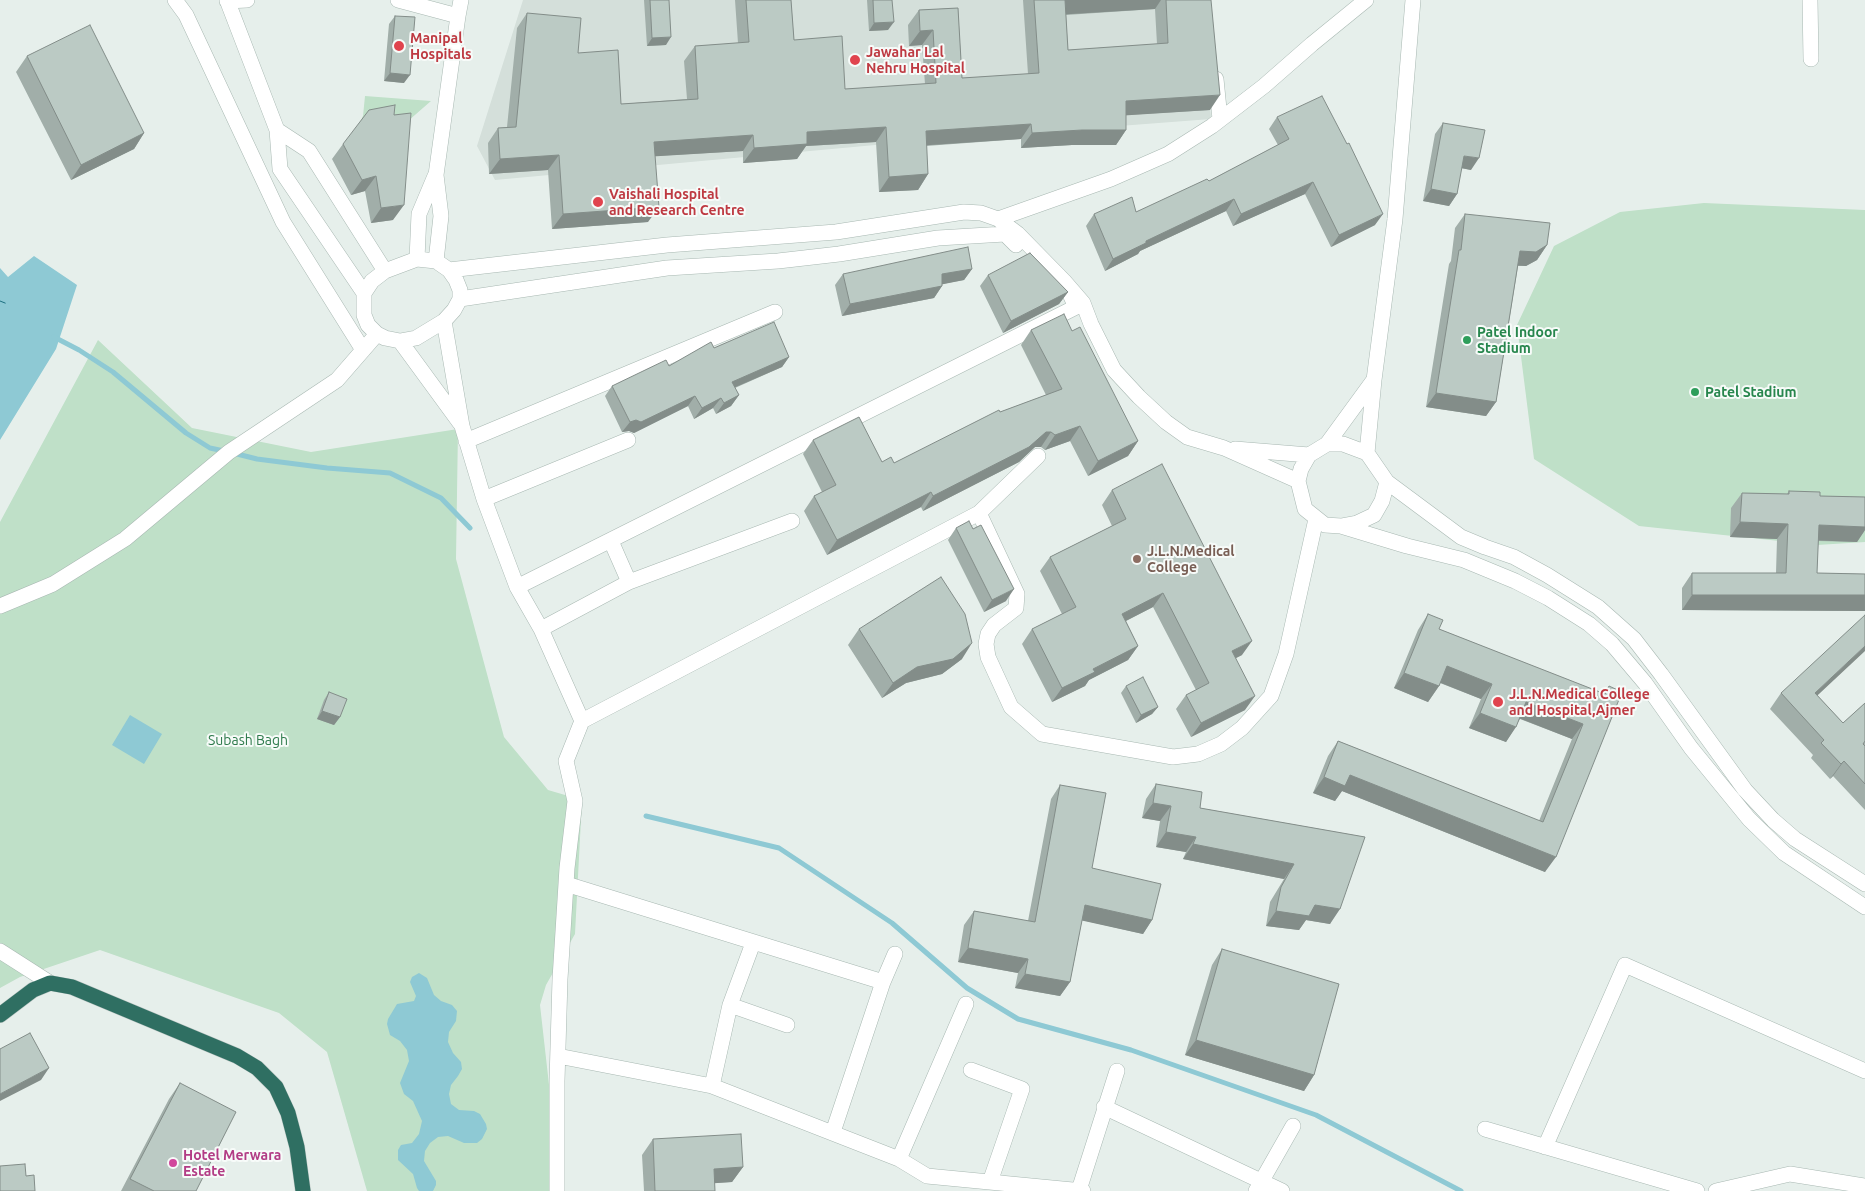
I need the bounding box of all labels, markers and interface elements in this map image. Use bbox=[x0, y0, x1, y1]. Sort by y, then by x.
place label: Manipal Hospitals bbox=[410, 30, 472, 62]
marker: Manipal Hospitals bbox=[392, 39, 406, 53]
place label: Jawahar Lal Nehru Hospital bbox=[866, 44, 965, 76]
marker: Jawahar Lal Nehru Hospital bbox=[848, 53, 862, 67]
place label: Vaishali Hospital and Research Centre bbox=[609, 186, 745, 218]
marker: Vaishali Hospital and Research Centre bbox=[591, 195, 605, 209]
place label: Patel Indoor Stadium bbox=[1477, 324, 1558, 357]
marker: Patel Indoor Stadium bbox=[1461, 334, 1473, 346]
place label: Patel Stadium bbox=[1705, 384, 1797, 400]
marker: Patel Stadium bbox=[1689, 386, 1701, 398]
place label: J.L.N.Medical College bbox=[1147, 543, 1235, 576]
marker: J.L.N.Medical College bbox=[1131, 553, 1143, 565]
place label: J.L.N.Medical College and Hospital,Ajmer bbox=[1509, 686, 1650, 719]
marker: J.L.N.Medical College and Hospital,Ajmer bbox=[1491, 695, 1505, 709]
park label: Subash Bagh bbox=[208, 732, 288, 748]
place label: Hotel Merwara Estate bbox=[183, 1147, 281, 1180]
marker: Hotel Merwara Estate bbox=[167, 1157, 179, 1169]

